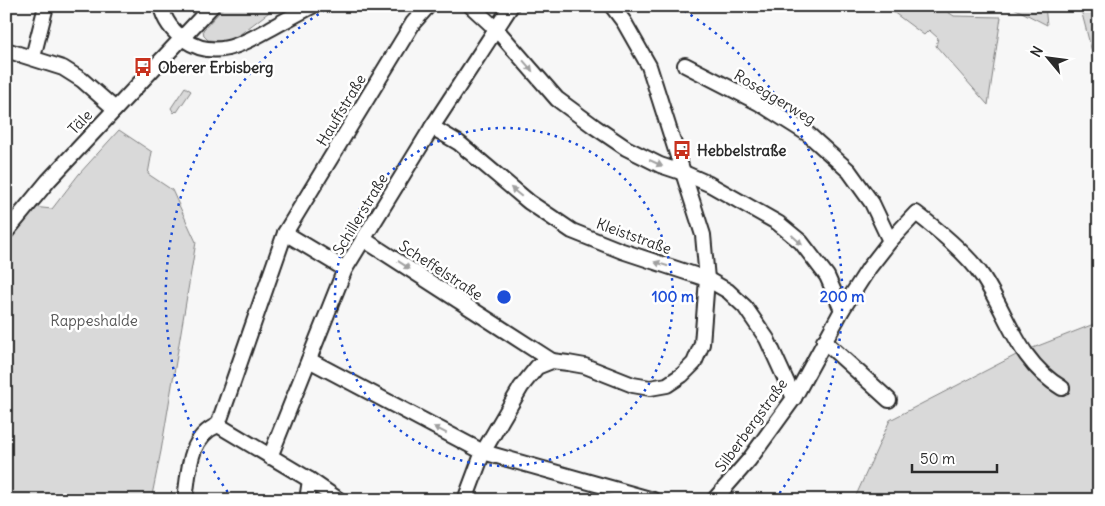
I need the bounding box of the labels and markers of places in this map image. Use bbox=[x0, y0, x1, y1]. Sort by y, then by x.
bus stop icon: Oberer Erbisberg bbox=[132, 56, 154, 78]
place label: Oberer Erbisberg bbox=[158, 58, 273, 78]
bus stop icon: Hebbelstraße bbox=[671, 139, 693, 161]
place label: Hebbelstraße bbox=[697, 141, 786, 160]
centre of rings bbox=[495, 288, 513, 306]

